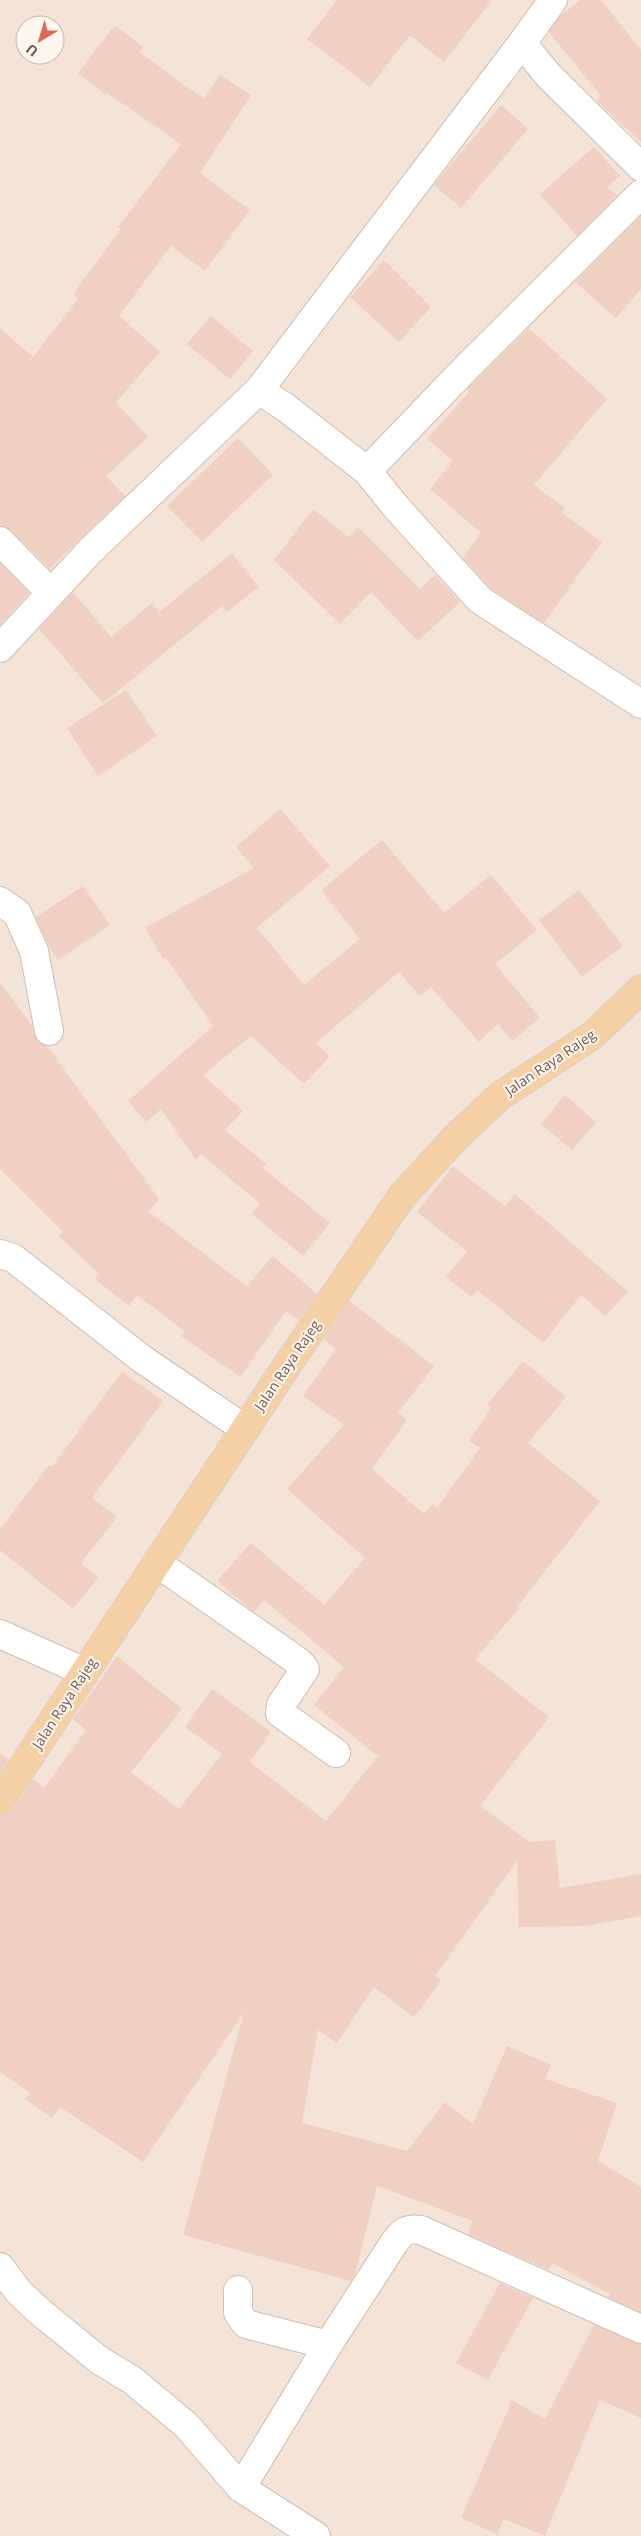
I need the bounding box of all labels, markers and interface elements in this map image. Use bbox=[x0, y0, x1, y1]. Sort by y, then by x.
north arrow bbox=[15, 15, 65, 65]
text: U bbox=[22, 40, 42, 61]
street label: Jalan Raya Rajeg bbox=[499, 1024, 599, 1100]
street label: Jalan Raya Rajeg bbox=[249, 1316, 325, 1416]
street label: Jalan Raya Rajeg bbox=[26, 1653, 101, 1754]

